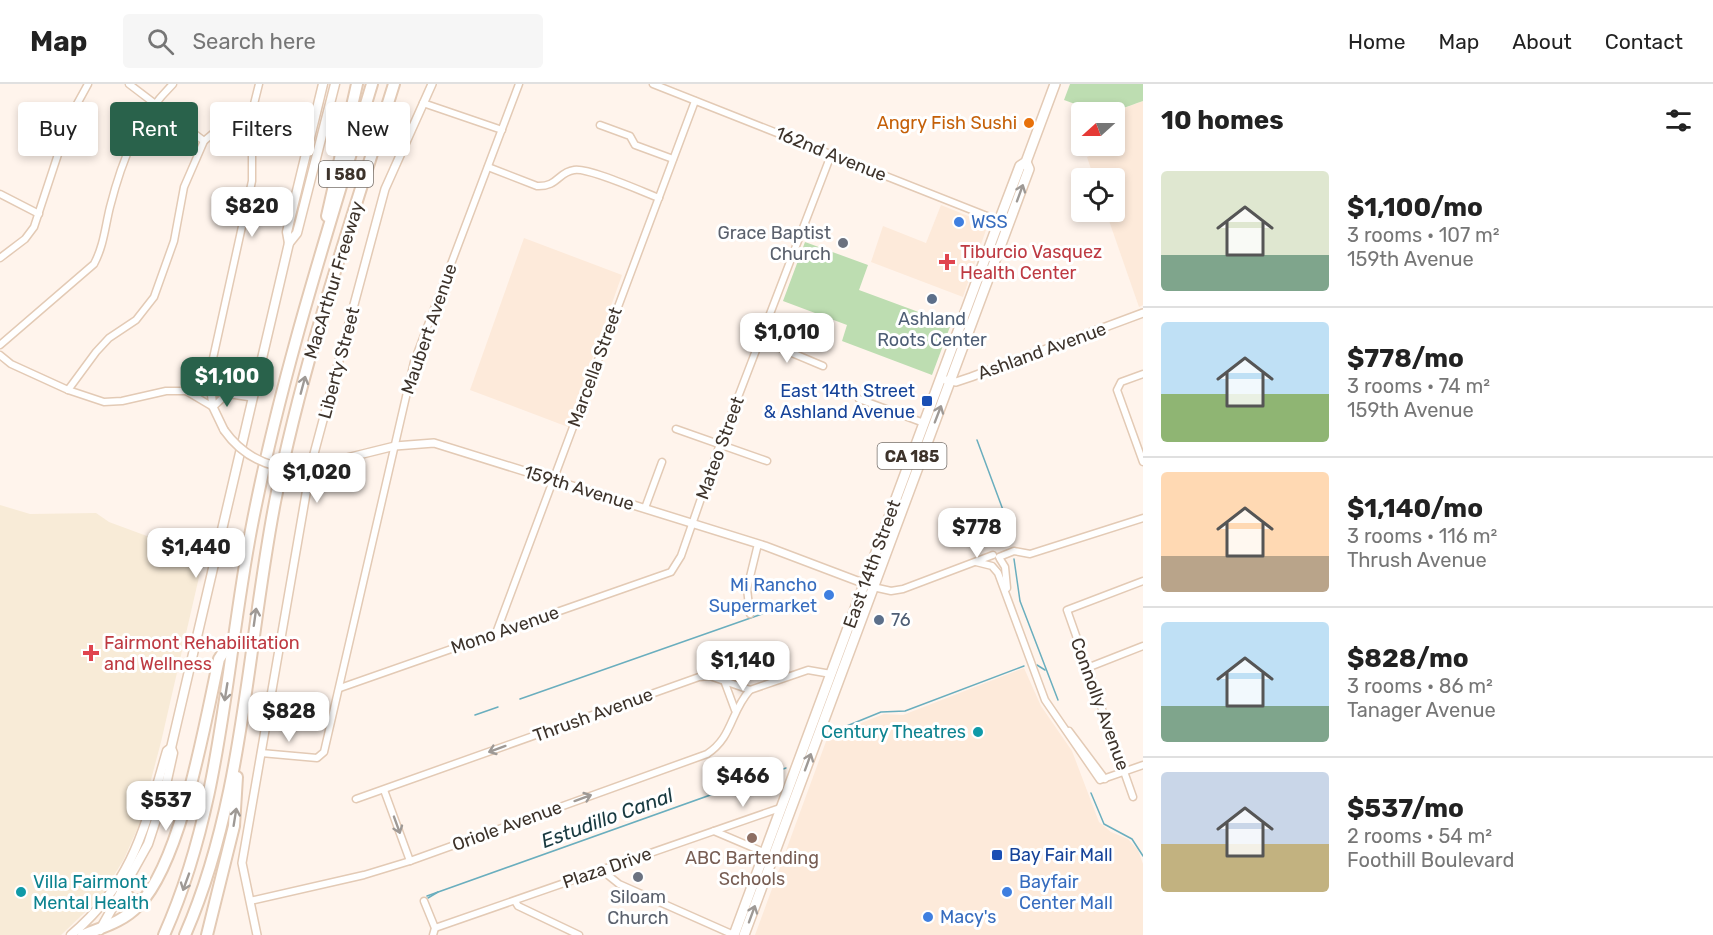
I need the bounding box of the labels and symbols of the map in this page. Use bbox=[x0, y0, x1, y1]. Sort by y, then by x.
north arrow bbox=[1071, 102, 1125, 156]
place label: Angry Fish Sushi bbox=[877, 112, 1017, 134]
marker: Angry Fish Sushi bbox=[1022, 116, 1036, 130]
street label: 162nd Avenue bbox=[772, 122, 890, 186]
road number: I 580 bbox=[319, 161, 373, 187]
one-way arrow bbox=[1015, 184, 1026, 203]
pin: $820 bbox=[216, 187, 288, 238]
street label: MacArthur Freeway bbox=[300, 199, 368, 361]
place label: WSS bbox=[971, 211, 1008, 233]
marker: WSS bbox=[952, 215, 966, 229]
place label: Grace Baptist Church bbox=[718, 222, 831, 265]
marker: Grace Baptist Church bbox=[836, 236, 850, 250]
place label: Tiburcio Vasquez Health Center bbox=[960, 241, 1102, 284]
marker: Tiburcio Vasquez Health Center bbox=[938, 253, 956, 271]
street label: Maubert Avenue bbox=[396, 261, 462, 397]
marker: Ashland Roots Center bbox=[925, 292, 939, 306]
street label: Marcella Street bbox=[563, 304, 627, 430]
street label: Liberty Street bbox=[313, 305, 365, 421]
place label: Ashland Roots Center bbox=[877, 308, 987, 351]
pin: $1,010 bbox=[738, 313, 836, 364]
street label: Ashland Avenue bbox=[975, 318, 1109, 384]
pin: $1,100 bbox=[178, 357, 276, 408]
one-way arrow bbox=[297, 376, 309, 395]
place label: East 14th Street & Ashland Avenue bbox=[763, 380, 915, 423]
street label: Mateo Street bbox=[691, 393, 749, 503]
marker: East 14th Street & Ashland Avenue bbox=[920, 394, 934, 408]
one-way arrow bbox=[933, 405, 944, 424]
road number: CA 185 bbox=[878, 443, 946, 469]
pin: $1,020 bbox=[268, 453, 366, 504]
street label: 159th Avenue bbox=[521, 461, 637, 515]
street label: East 14th Street bbox=[839, 497, 905, 631]
pin: $778 bbox=[941, 508, 1013, 559]
pin: $1,440 bbox=[147, 528, 245, 579]
place label: Mi Rancho Supermarket bbox=[709, 574, 817, 617]
marker: Mi Rancho Supermarket bbox=[822, 588, 836, 602]
street label: Mono Avenue bbox=[448, 601, 562, 659]
one-way arrow bbox=[249, 608, 260, 628]
place label: 76 bbox=[891, 609, 911, 631]
marker: 76 bbox=[872, 613, 886, 627]
place label: Fairmont Rehabilitation and Wellness bbox=[104, 632, 300, 675]
street label: Connolly Avenue bbox=[1066, 635, 1134, 773]
pin: $1,140 bbox=[694, 641, 792, 692]
marker: Fairmont Rehabilitation and Wellness bbox=[82, 644, 100, 662]
one-way arrow bbox=[220, 682, 231, 701]
street label: Thrush Avenue bbox=[530, 683, 656, 747]
pin: $828 bbox=[253, 692, 325, 743]
place label: Century Theatres bbox=[821, 721, 966, 743]
marker: Century Theatres bbox=[971, 725, 985, 739]
one-way arrow bbox=[488, 745, 507, 756]
one-way arrow bbox=[804, 753, 815, 772]
pin: $466 bbox=[707, 757, 779, 808]
pin: $537 bbox=[130, 781, 202, 832]
water label: Estudillo Canal bbox=[538, 783, 677, 853]
one-way arrow bbox=[573, 792, 592, 803]
street label: Oriole Avenue bbox=[449, 796, 565, 856]
one-way arrow bbox=[230, 807, 241, 827]
one-way arrow bbox=[392, 815, 403, 834]
marker: ABC Bartending Schools bbox=[745, 831, 759, 845]
street label: Plaza Drive bbox=[560, 843, 654, 893]
place label: Bay Fair Mall bbox=[1009, 844, 1113, 866]
place label: ABC Bartending Schools bbox=[685, 847, 819, 890]
marker: Bay Fair Mall bbox=[990, 848, 1004, 862]
marker: Siloam Church bbox=[631, 870, 645, 884]
place label: Villa Fairmont Mental Health bbox=[33, 871, 149, 914]
place label: Bayfair Center Mall bbox=[1019, 871, 1113, 914]
one-way arrow bbox=[180, 872, 191, 891]
marker: Villa Fairmont Mental Health bbox=[14, 885, 28, 899]
marker: Bayfair Center Mall bbox=[1000, 885, 1014, 899]
place label: Siloam Church bbox=[607, 886, 669, 929]
one-way arrow bbox=[747, 905, 758, 924]
place label: Macy's bbox=[940, 906, 997, 928]
marker: Macy's bbox=[921, 910, 935, 924]

